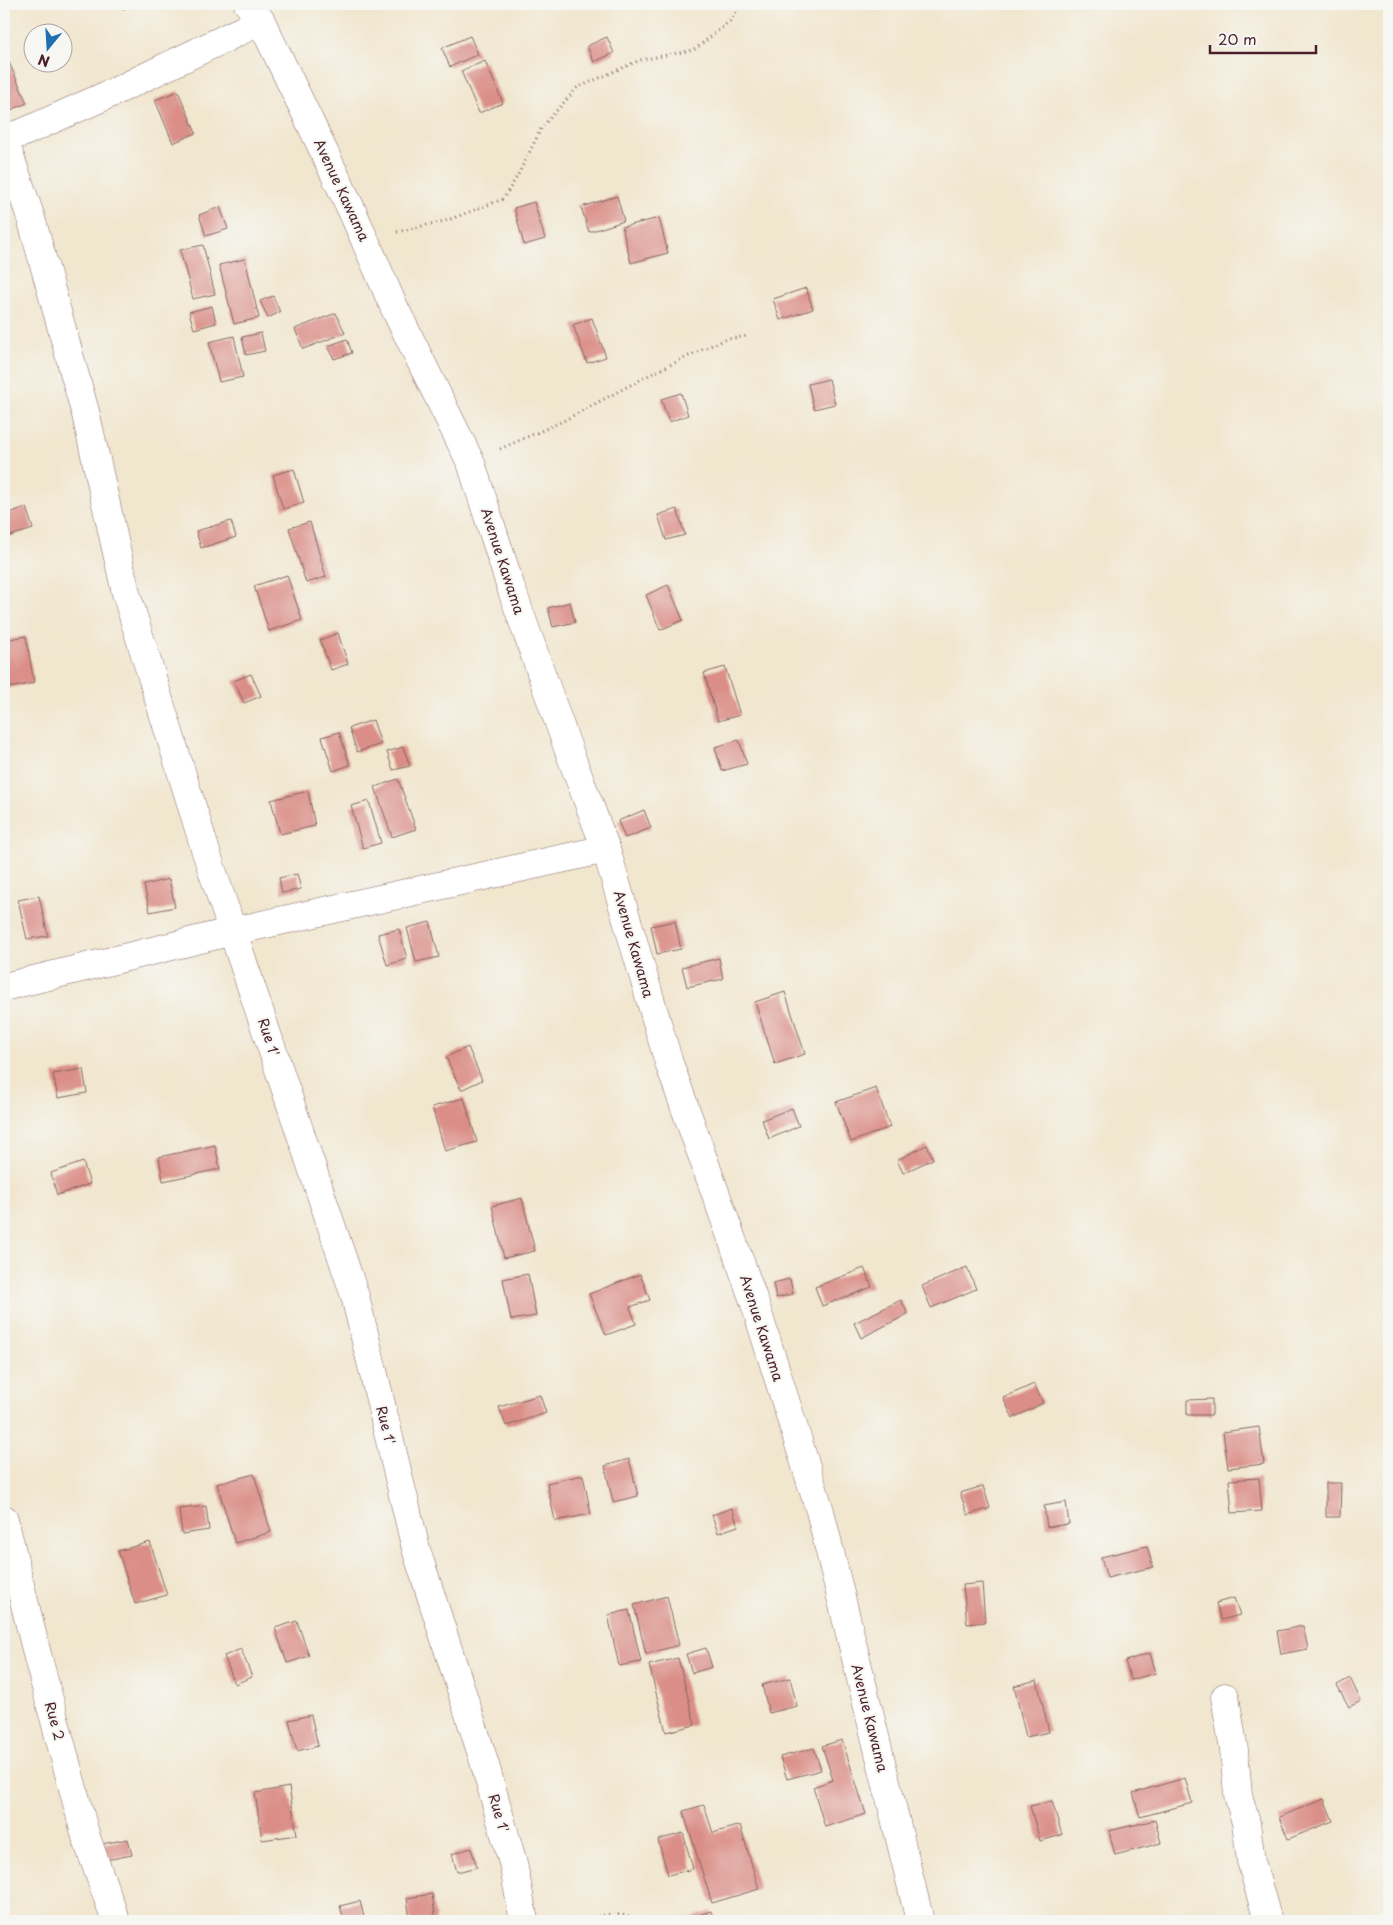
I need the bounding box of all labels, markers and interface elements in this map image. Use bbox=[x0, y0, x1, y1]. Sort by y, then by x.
north arrow bbox=[22, 22, 72, 72]
scale bar bbox=[1210, 22, 1317, 54]
text: 20 m bbox=[1218, 27, 1257, 50]
text: N bbox=[35, 49, 52, 73]
street label: Avenue Kawama bbox=[309, 135, 375, 245]
street label: Avenue Kawama bbox=[476, 505, 530, 617]
street label: Avenue Kawama bbox=[609, 888, 659, 1000]
street label: Rue 1' bbox=[253, 1015, 285, 1059]
street label: Avenue Kawama bbox=[735, 1272, 789, 1384]
street label: Rue 1' bbox=[371, 1404, 401, 1446]
street label: Avenue Kawama bbox=[846, 1662, 894, 1774]
street label: Rue 2 bbox=[40, 1699, 70, 1743]
street label: Rue 1' bbox=[484, 1791, 514, 1835]

